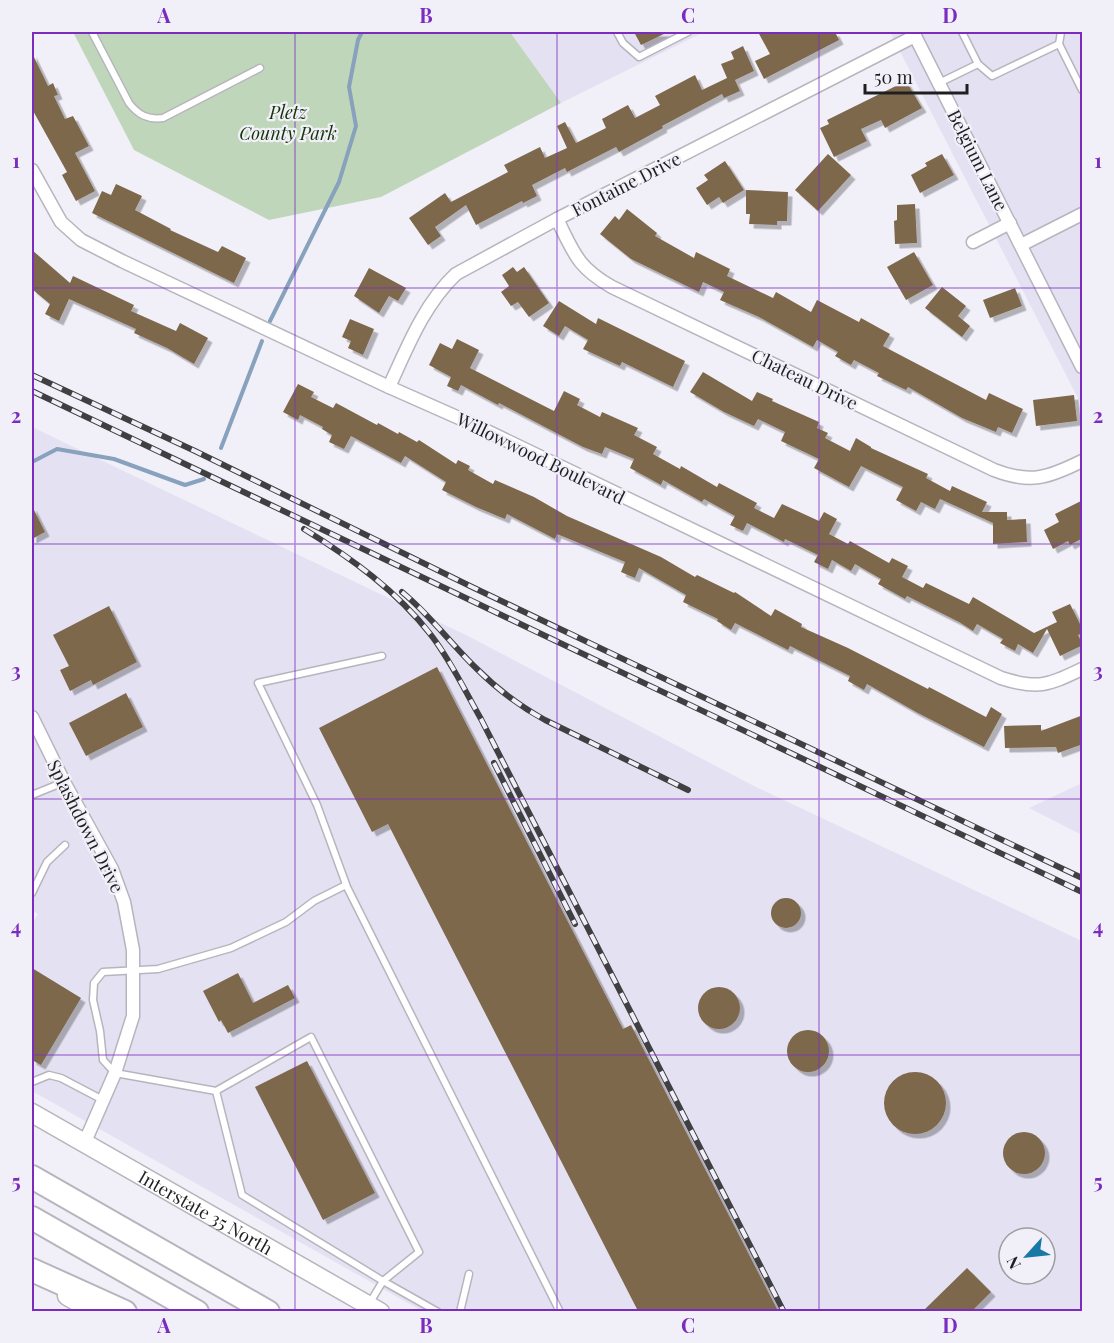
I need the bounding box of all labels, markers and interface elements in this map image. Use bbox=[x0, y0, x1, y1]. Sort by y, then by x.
text: A bbox=[156, 1, 171, 28]
text: B bbox=[419, 1, 433, 28]
text: C bbox=[681, 1, 695, 28]
text: D bbox=[942, 1, 958, 28]
scale bar bbox=[865, 57, 967, 95]
text: 50 m bbox=[874, 65, 913, 89]
park label: Pletz County Park bbox=[239, 100, 337, 145]
street label: Belgium Lane bbox=[942, 105, 1014, 215]
text: 1 bbox=[12, 146, 20, 173]
street label: Fontaine Drive bbox=[567, 146, 685, 222]
text: 1 bbox=[1094, 146, 1102, 173]
street label: Chateau Drive bbox=[748, 343, 862, 415]
text: 2 bbox=[11, 401, 21, 428]
text: 2 bbox=[1093, 401, 1103, 428]
street label: Willowwood Boulevard bbox=[452, 406, 630, 509]
text: 3 bbox=[11, 656, 21, 683]
text: 3 bbox=[1093, 656, 1103, 683]
street label: Splashdown Drive bbox=[42, 755, 130, 897]
text: 4 bbox=[11, 912, 21, 939]
text: 4 bbox=[1093, 912, 1103, 939]
street label: Interstate 35 North bbox=[134, 1164, 277, 1260]
text: 5 bbox=[11, 1167, 21, 1194]
text: 5 bbox=[1093, 1167, 1103, 1194]
north arrow bbox=[997, 1226, 1057, 1286]
text: N bbox=[1001, 1253, 1025, 1273]
text: A bbox=[156, 1311, 171, 1338]
text: B bbox=[419, 1311, 433, 1338]
text: C bbox=[681, 1311, 695, 1338]
text: D bbox=[942, 1311, 958, 1338]

